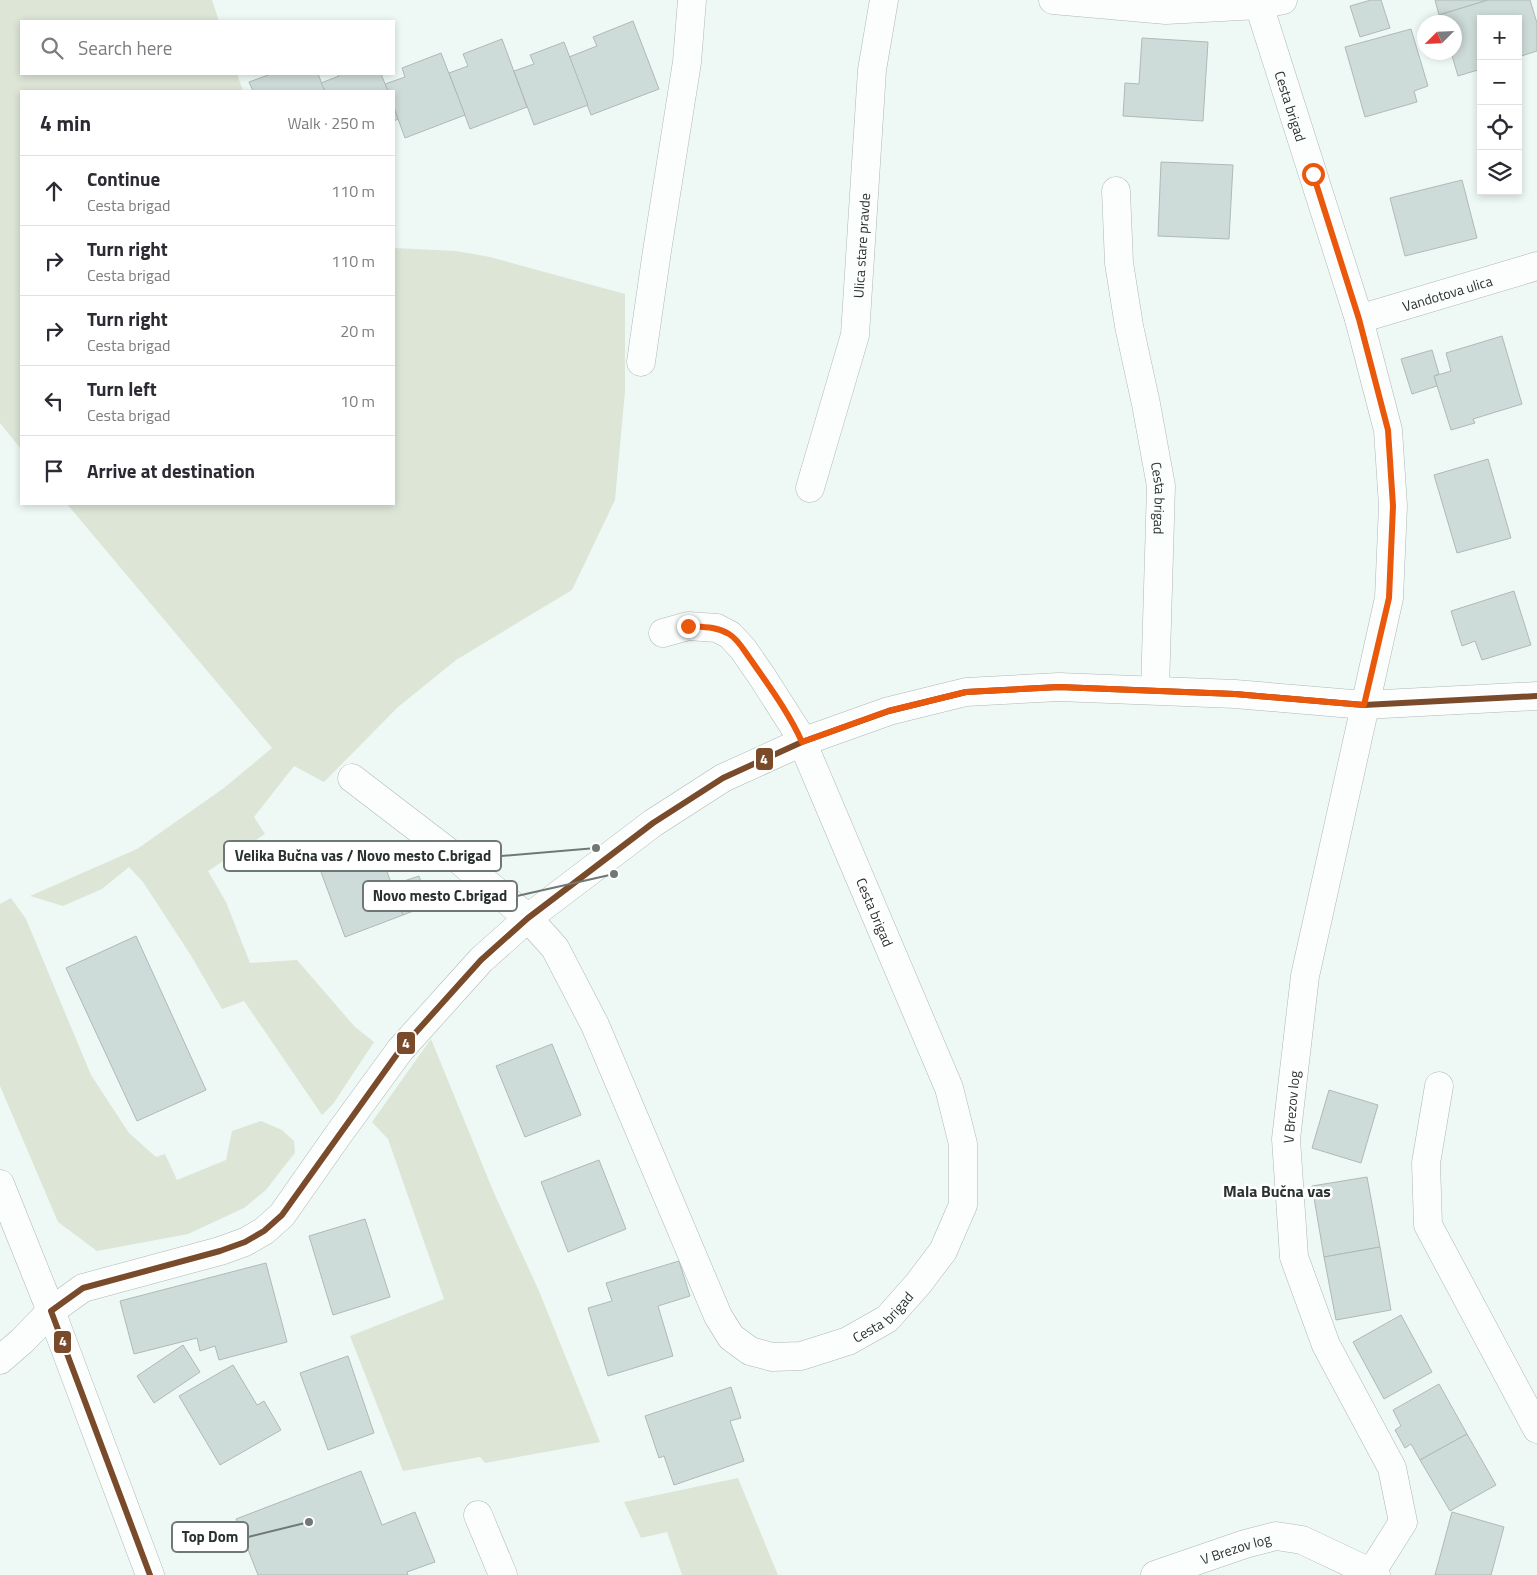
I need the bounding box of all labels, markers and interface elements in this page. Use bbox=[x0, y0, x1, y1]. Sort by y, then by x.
north arrow bbox=[1417, 15, 1462, 60]
map controls bbox=[1477, 15, 1522, 195]
button: + bbox=[1477, 15, 1522, 60]
search box bbox=[20, 20, 395, 75]
text: Search here bbox=[78, 33, 172, 62]
icon: search bbox=[38, 34, 66, 62]
button: − bbox=[1477, 60, 1522, 105]
street label: Cesta brigad bbox=[1270, 68, 1312, 144]
button: locate bbox=[1477, 105, 1522, 150]
text: 4 min bbox=[40, 107, 91, 139]
text: Walk · 250 m bbox=[287, 111, 375, 135]
button: layers bbox=[1477, 150, 1522, 195]
route start bbox=[1302, 163, 1325, 186]
text: Continue bbox=[87, 164, 160, 193]
icon: ahead bbox=[40, 177, 68, 205]
text: 110 m bbox=[331, 179, 375, 203]
street label: Ulica stare pravde bbox=[847, 192, 875, 299]
text: Cesta brigad bbox=[87, 193, 170, 217]
text: Turn right bbox=[87, 234, 168, 263]
icon: right bbox=[40, 247, 68, 275]
text: 110 m bbox=[331, 249, 375, 273]
text: Cesta brigad bbox=[87, 263, 170, 287]
street label: Vandotova ulica bbox=[1400, 269, 1495, 316]
text: Turn right bbox=[87, 304, 168, 333]
icon: right bbox=[40, 317, 68, 345]
text: 20 m bbox=[340, 319, 375, 343]
text: Cesta brigad bbox=[87, 333, 170, 357]
text: Turn left bbox=[87, 374, 157, 403]
icon: left bbox=[40, 387, 68, 415]
text: 10 m bbox=[340, 389, 375, 413]
text: Cesta brigad bbox=[87, 403, 170, 427]
text: Arrive at destination bbox=[87, 456, 255, 485]
icon: arrive bbox=[40, 457, 68, 485]
street label: Cesta brigad bbox=[1146, 460, 1172, 535]
route end bbox=[677, 615, 700, 638]
line badge: 4 bbox=[755, 747, 774, 771]
text: 4 bbox=[760, 748, 768, 769]
callout: Velika Bučna vas / Novo mesto C.brigad bbox=[224, 841, 501, 871]
text: Velika Bučna vas / Novo mesto C.brigad bbox=[235, 844, 491, 867]
street label: Cesta brigad bbox=[851, 874, 899, 950]
callout: Novo mesto C.brigad bbox=[363, 881, 517, 911]
text: Novo mesto C.brigad bbox=[373, 884, 507, 907]
line badge: 4 bbox=[396, 1031, 416, 1055]
text: 4 bbox=[402, 1032, 410, 1053]
street label: V Brezov log bbox=[1277, 1070, 1305, 1144]
district label: Mala Bučna vas bbox=[1223, 1179, 1331, 1203]
street label: Cesta brigad bbox=[848, 1286, 918, 1347]
line badge: 4 bbox=[53, 1330, 72, 1354]
text: 4 bbox=[59, 1330, 67, 1351]
callout: Top Dom bbox=[172, 1522, 248, 1552]
text: Top Dom bbox=[182, 1525, 238, 1548]
street label: V Brezov log bbox=[1197, 1527, 1273, 1569]

